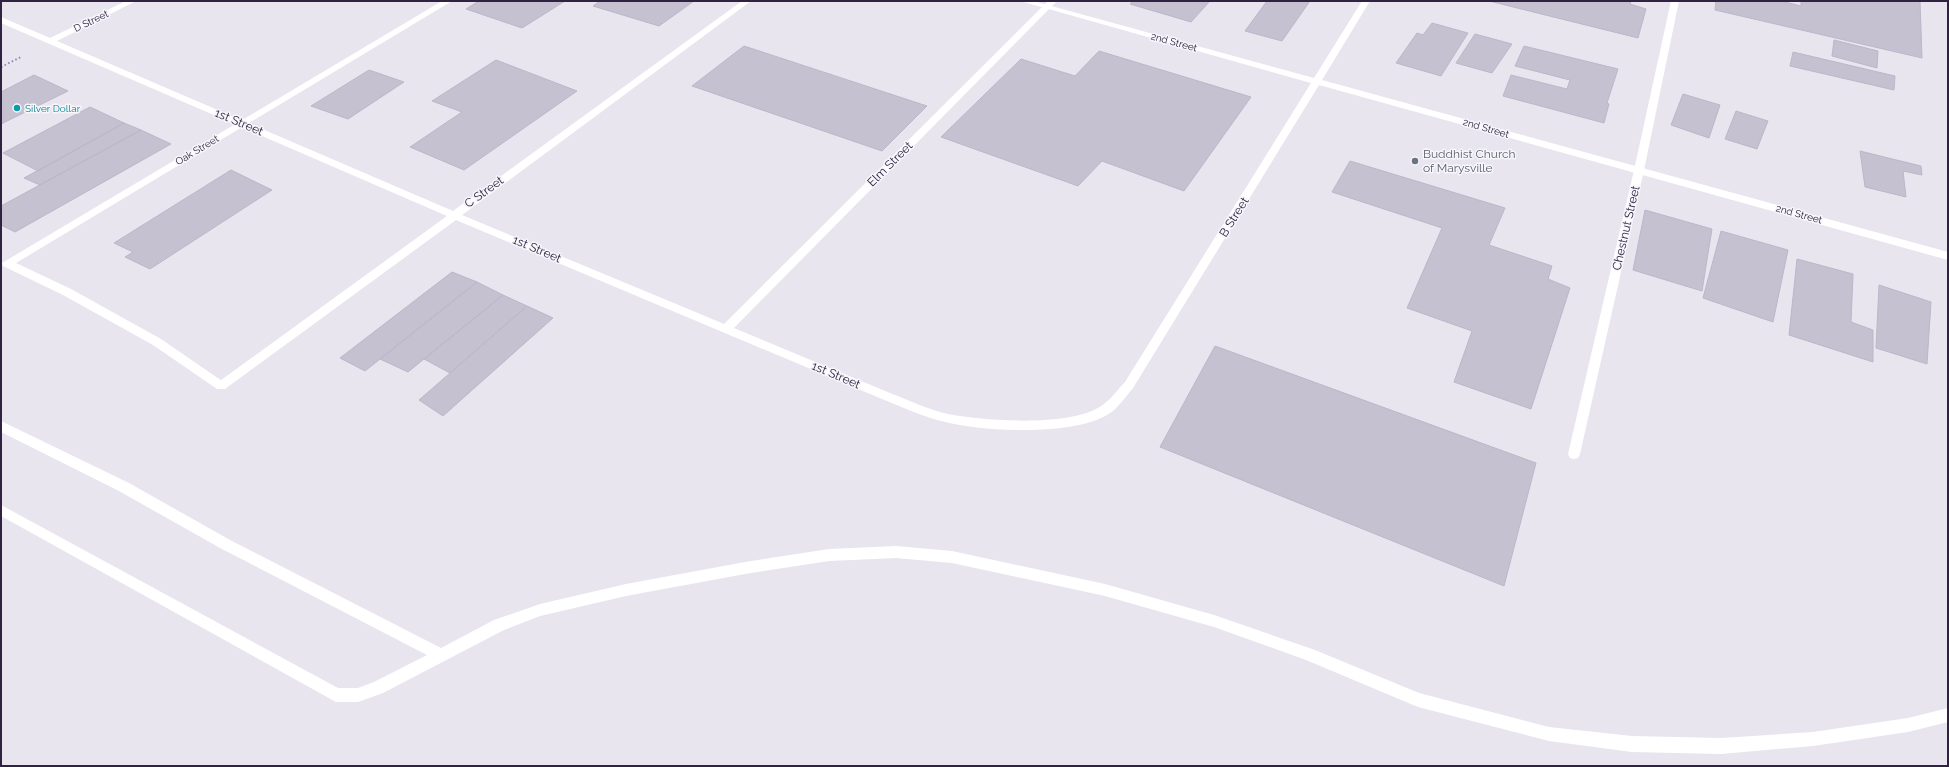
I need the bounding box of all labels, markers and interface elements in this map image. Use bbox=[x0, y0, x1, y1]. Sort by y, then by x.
street label: D Street bbox=[72, 8, 111, 34]
street label: 2nd Street bbox=[1150, 31, 1199, 54]
marker: Silver Dollar bbox=[12, 103, 22, 113]
place label: Silver Dollar bbox=[25, 103, 81, 114]
street label: 1st Street bbox=[213, 106, 265, 138]
street label: 2nd Street bbox=[1462, 116, 1511, 140]
street label: Oak Street bbox=[173, 132, 221, 167]
street label: Elm Street bbox=[865, 139, 915, 189]
place label: Buddhist Church of Marysville bbox=[1423, 147, 1516, 175]
marker: Buddhist Church of Marysville bbox=[1410, 156, 1420, 166]
street label: C Street bbox=[462, 173, 506, 211]
street label: Chestnut Street bbox=[1609, 184, 1643, 272]
street label: B Street bbox=[1216, 194, 1252, 240]
street label: 2nd Street bbox=[1775, 203, 1824, 226]
street label: 1st Street bbox=[511, 233, 563, 265]
street label: 1st Street bbox=[810, 359, 862, 391]

